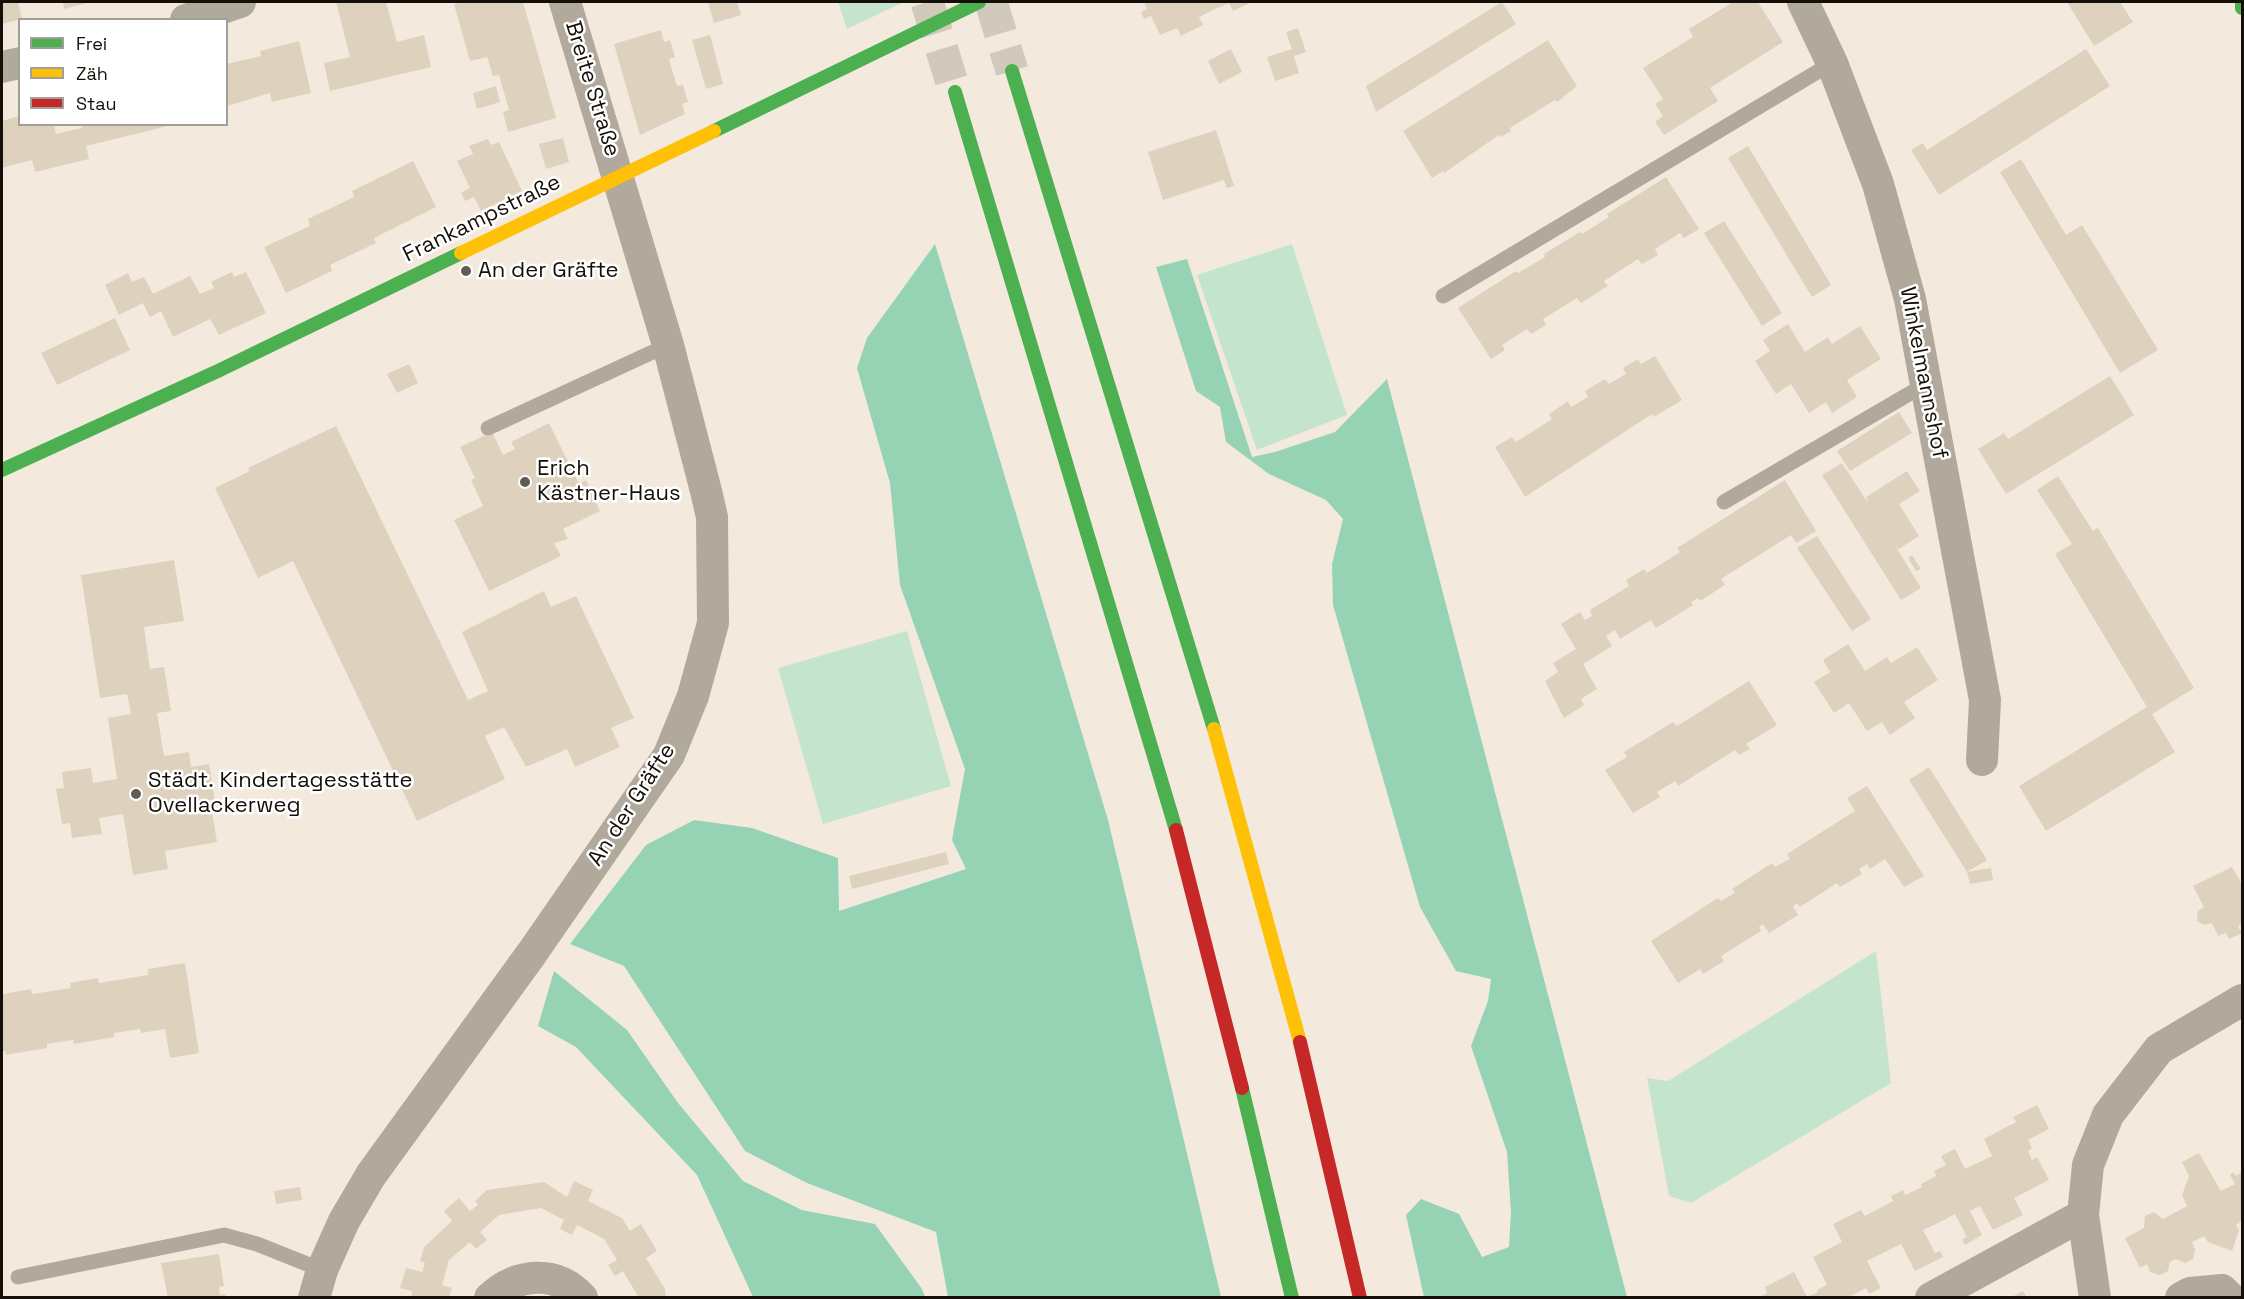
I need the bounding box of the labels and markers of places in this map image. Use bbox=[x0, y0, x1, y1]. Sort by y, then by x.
place label: An der Gräfte bbox=[478, 258, 619, 284]
marker: An der Gräfte bbox=[459, 264, 473, 278]
place label: Erich Kästner-Haus bbox=[537, 456, 681, 508]
marker: Erich Kästner-Haus bbox=[518, 475, 532, 489]
place label: Städt. Kindertagesstätte Ovellackerweg bbox=[148, 768, 413, 819]
marker: Städt. Kindertagesstätte Ovellackerweg bbox=[129, 787, 143, 801]

